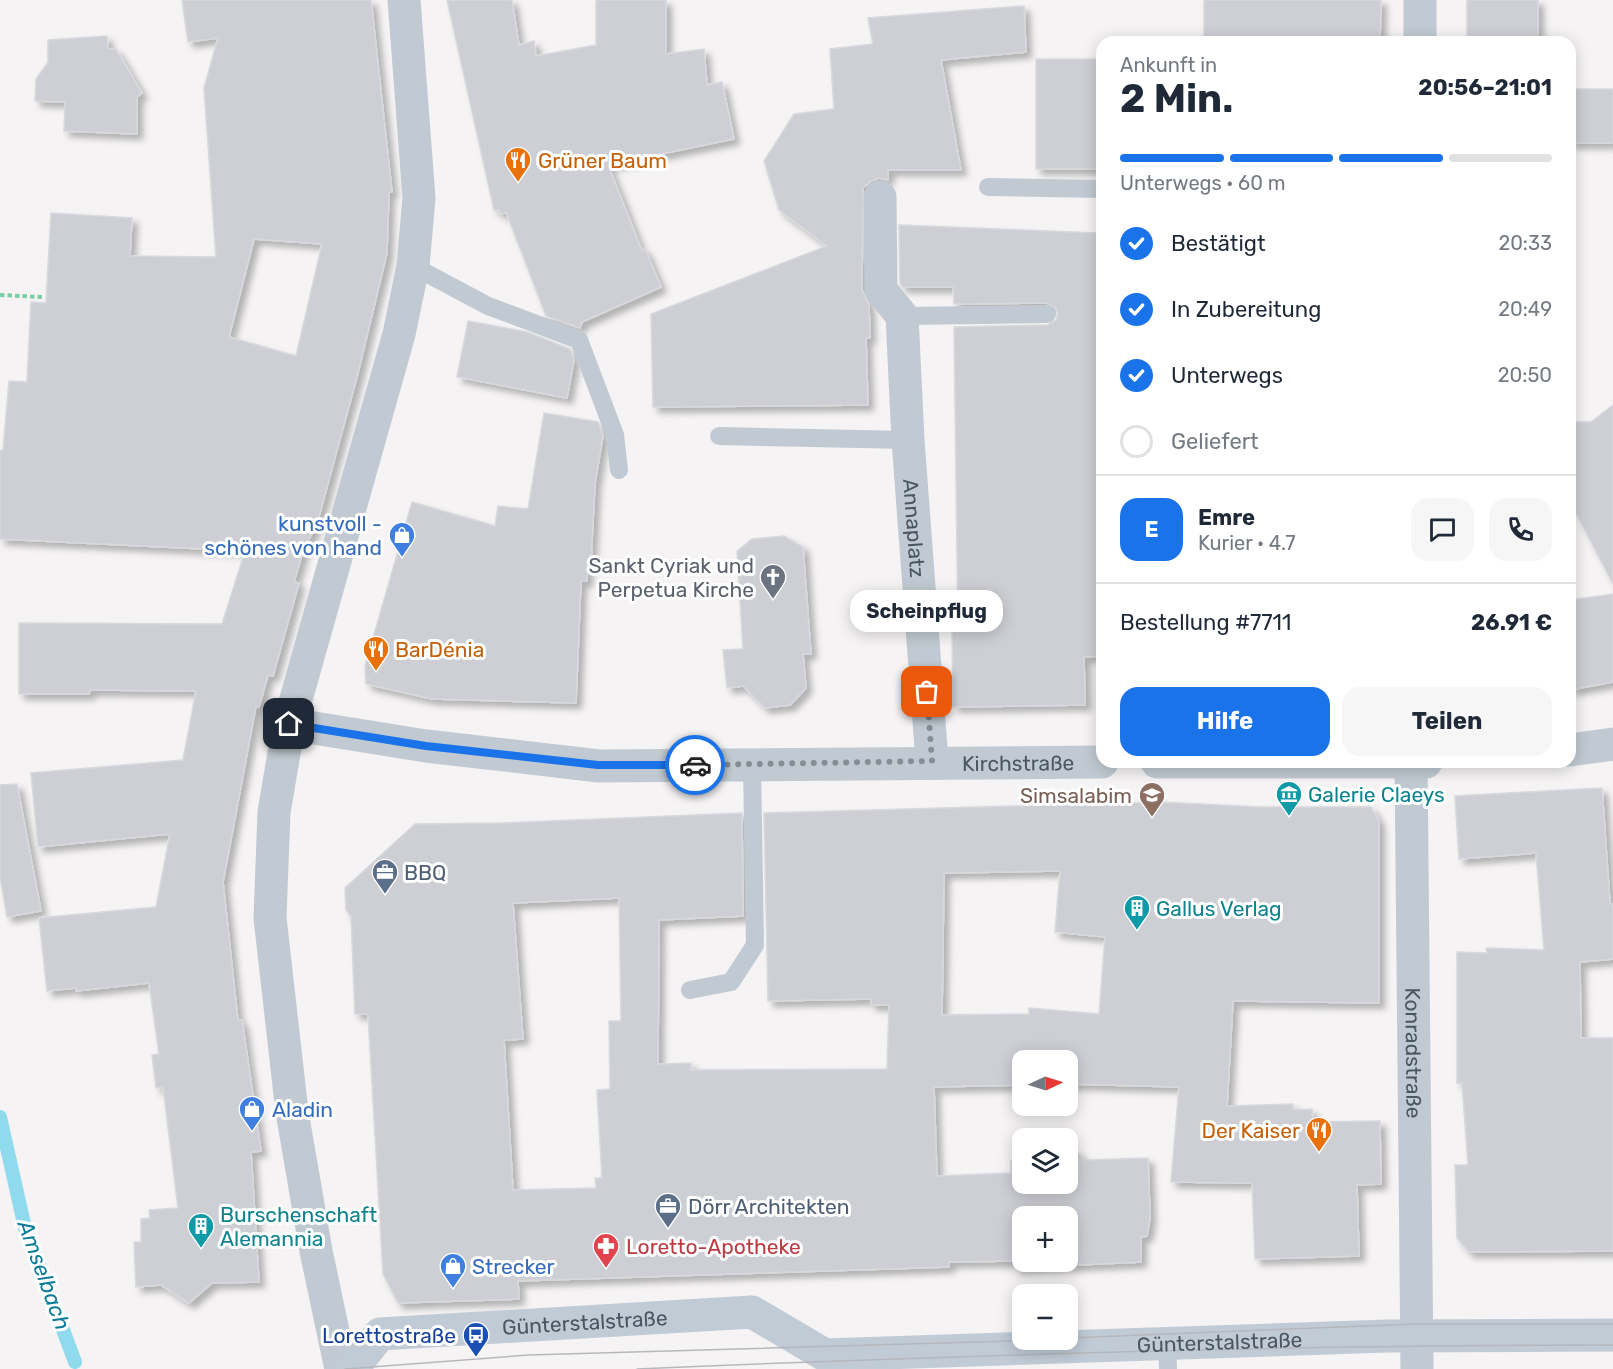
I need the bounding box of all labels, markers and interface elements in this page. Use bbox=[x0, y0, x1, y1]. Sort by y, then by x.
text: Ankunft in bbox=[1120, 53, 1217, 77]
text: 20:56–21:01 bbox=[1418, 74, 1552, 101]
text: 2 Min. bbox=[1120, 76, 1233, 122]
restaurant icon: Grüner Baum bbox=[503, 145, 533, 183]
place label: Grüner Baum bbox=[538, 148, 667, 173]
text: Unterwegs · 60 m bbox=[1120, 171, 1286, 195]
icon: check bbox=[1120, 227, 1153, 260]
text: Bestätigt bbox=[1171, 230, 1266, 257]
text: 20:33 bbox=[1498, 231, 1552, 255]
icon: check bbox=[1120, 293, 1153, 326]
text: In Zubereitung bbox=[1171, 296, 1321, 323]
text: 20:49 bbox=[1498, 297, 1552, 321]
icon: check bbox=[1120, 359, 1153, 392]
text: Unterwegs bbox=[1171, 362, 1283, 389]
text: 20:50 bbox=[1498, 363, 1552, 387]
text: Geliefert bbox=[1171, 428, 1259, 455]
street label: Annaplatz bbox=[898, 478, 931, 579]
button: chat bbox=[1411, 498, 1474, 561]
button: phone bbox=[1489, 498, 1552, 561]
text: Emre bbox=[1198, 504, 1255, 531]
place label: kunstvoll - schönes von hand bbox=[204, 511, 382, 560]
text: E bbox=[1144, 516, 1159, 543]
shop icon: kunstvoll - schönes von hand bbox=[387, 520, 417, 558]
text: Kurier · 4.7 bbox=[1198, 531, 1296, 555]
place label: Sankt Cyriak und Perpetua Kirche bbox=[589, 553, 754, 602]
church icon: Sankt Cyriak und Perpetua Kirche bbox=[758, 562, 788, 600]
callout: Scheinpflug bbox=[850, 590, 1004, 632]
text: Scheinpflug bbox=[866, 599, 987, 623]
text: Bestellung #7711 bbox=[1120, 609, 1291, 636]
text: 26.91 € bbox=[1471, 609, 1552, 636]
restaurant icon: BarDénia bbox=[361, 634, 391, 672]
place label: BarDénia bbox=[395, 637, 484, 662]
pin bbox=[901, 666, 952, 717]
icon: bag bbox=[910, 675, 943, 708]
button: Hilfe bbox=[1120, 687, 1330, 756]
button: Teilen bbox=[1342, 687, 1552, 756]
pin bbox=[263, 698, 314, 749]
icon: home bbox=[272, 707, 305, 740]
courier bbox=[665, 735, 725, 795]
icon: car bbox=[679, 749, 712, 782]
street label: Kirchstraße bbox=[962, 750, 1074, 776]
museum icon: Galerie Claeys bbox=[1274, 779, 1304, 817]
school or university icon: Simsalabim bbox=[1137, 780, 1167, 818]
place label: Galerie Claeys bbox=[1308, 782, 1445, 807]
place label: Simsalabim bbox=[1020, 783, 1132, 808]
office icon: BBQ bbox=[370, 857, 400, 895]
place label: BBQ bbox=[404, 860, 446, 885]
building icon: Gallus Verlag bbox=[1122, 893, 1152, 931]
place label: Gallus Verlag bbox=[1156, 896, 1282, 921]
street label: Konradstraße bbox=[1401, 987, 1427, 1119]
north arrow bbox=[1012, 1050, 1078, 1116]
map controls bbox=[1012, 1050, 1078, 1350]
shop icon: Aladin bbox=[237, 1094, 267, 1132]
place label: Aladin bbox=[272, 1097, 333, 1122]
restaurant icon: Der Kaiser bbox=[1304, 1115, 1334, 1153]
place label: Der Kaiser bbox=[1202, 1118, 1300, 1143]
button: layers bbox=[1012, 1128, 1078, 1194]
office icon: Dörr Architekten bbox=[653, 1191, 683, 1229]
place label: Dörr Architekten bbox=[688, 1194, 849, 1219]
place label: Burschenschaft Alemannia bbox=[220, 1202, 377, 1251]
button: + bbox=[1012, 1206, 1078, 1272]
building icon: Burschenschaft Alemannia bbox=[186, 1211, 216, 1249]
water label: Amselbach bbox=[11, 1216, 76, 1334]
pharmacy icon: Loretto-Apotheke bbox=[591, 1231, 621, 1269]
place label: Loretto-Apotheke bbox=[626, 1234, 801, 1259]
shop icon: Strecker bbox=[438, 1251, 468, 1289]
place label: Strecker bbox=[472, 1254, 554, 1279]
button: − bbox=[1012, 1284, 1078, 1350]
street label: Günterstalstraße bbox=[501, 1305, 668, 1339]
bus stop icon: Lorettostraße bbox=[461, 1320, 491, 1358]
place label: Lorettostraße bbox=[322, 1323, 456, 1348]
street label: Günterstalstraße bbox=[1136, 1326, 1303, 1357]

